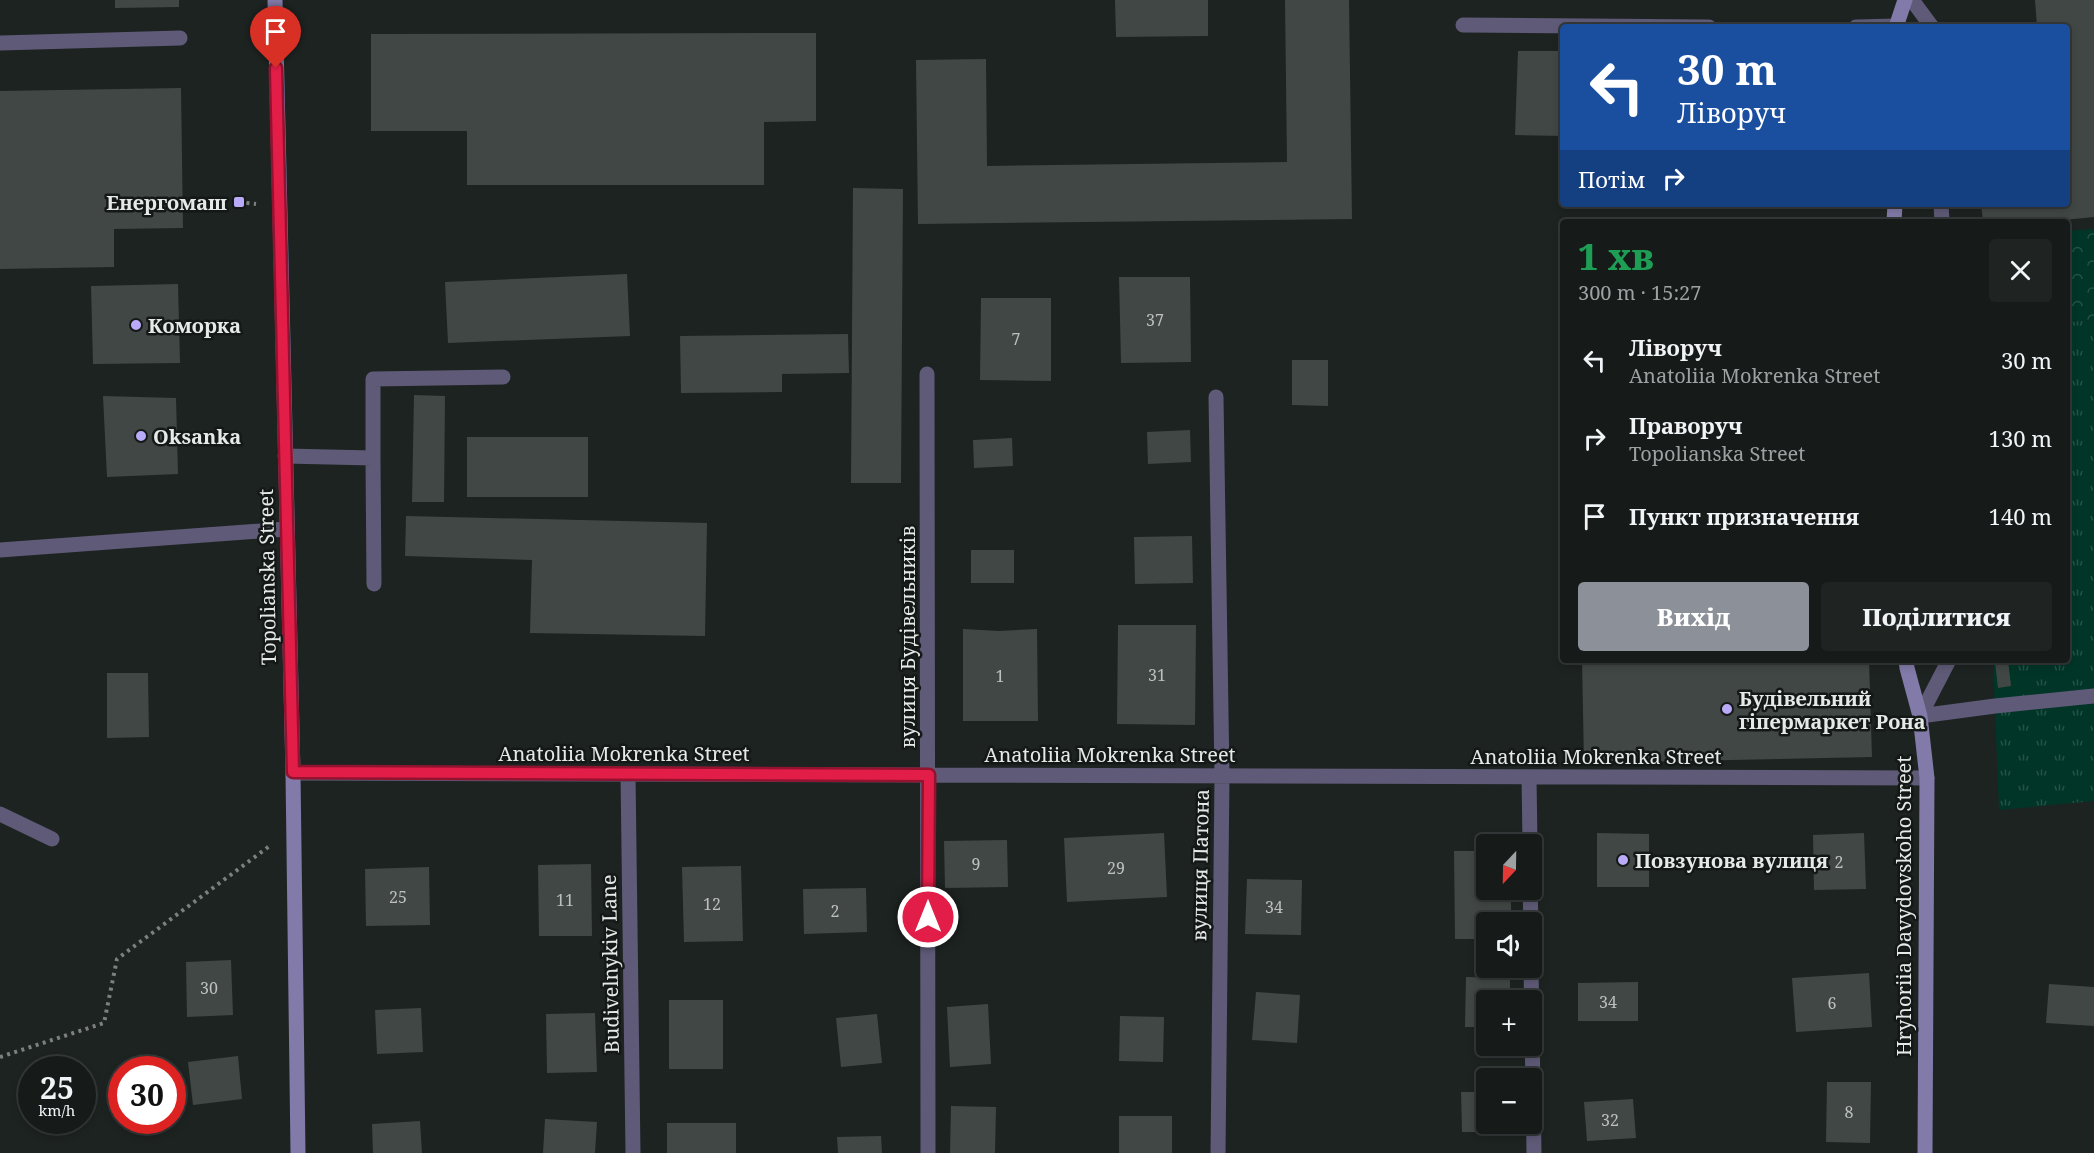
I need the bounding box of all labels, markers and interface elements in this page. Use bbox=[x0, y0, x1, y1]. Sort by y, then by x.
pin bbox=[250, 6, 301, 68]
icon: arrive bbox=[259, 15, 292, 48]
text: 30 m bbox=[1677, 40, 1777, 97]
icon: left bbox=[1578, 48, 1656, 126]
text: Ліворуч bbox=[1677, 94, 1786, 131]
icon: right bbox=[1657, 162, 1690, 195]
text: Потім bbox=[1578, 164, 1645, 194]
place label: Енергомаш bbox=[106, 189, 227, 216]
marker: Енергомаш bbox=[232, 195, 246, 209]
text: 1 хв bbox=[1578, 232, 1654, 281]
button: close bbox=[1989, 239, 2052, 302]
text: 300 m · 15:27 bbox=[1578, 279, 1701, 306]
house number: 37 bbox=[1146, 309, 1164, 331]
place label: Коморка bbox=[148, 312, 241, 339]
marker: Коморка bbox=[129, 318, 143, 332]
house number: 7 bbox=[1012, 328, 1021, 350]
text: Ліворуч bbox=[1629, 332, 1722, 362]
icon: left bbox=[1578, 344, 1611, 377]
text: 30 m bbox=[2001, 345, 2052, 375]
text: Anatoliia Mokrenka Street bbox=[1629, 362, 1880, 389]
text: Праворуч bbox=[1629, 410, 1743, 440]
icon: right bbox=[1578, 422, 1611, 455]
place label: Oksanka bbox=[153, 423, 241, 450]
text: 130 m bbox=[1989, 423, 2052, 453]
marker: Oksanka bbox=[134, 429, 148, 443]
text: Topolianska Street bbox=[1629, 440, 1805, 467]
street label: Topolianska Street bbox=[252, 489, 282, 665]
icon: arrive bbox=[1578, 500, 1611, 533]
text: Пункт призначення bbox=[1629, 501, 1859, 531]
text: 140 m bbox=[1989, 501, 2052, 531]
street label: вулиця Будівельників bbox=[894, 526, 921, 748]
button: Вихід bbox=[1578, 582, 1809, 651]
button: Поділитися bbox=[1821, 582, 2052, 651]
house number: 31 bbox=[1148, 664, 1166, 686]
house number: 1 bbox=[996, 665, 1004, 687]
place label: Будівельний гіпермаркет Рона bbox=[1739, 685, 1926, 735]
marker: Будівельний гіпермаркет Рона bbox=[1720, 702, 1734, 716]
street label: Anatoliia Mokrenka Street bbox=[498, 740, 750, 767]
street label: Anatoliia Mokrenka Street bbox=[984, 741, 1236, 768]
street label: Anatoliia Mokrenka Street bbox=[1470, 743, 1722, 770]
street label: Hryhoriia Davydovskoho Street bbox=[1890, 756, 1917, 1056]
street label: вулиця Патона bbox=[1185, 789, 1215, 941]
north arrow bbox=[1476, 834, 1542, 900]
map controls bbox=[1476, 834, 1542, 1134]
place label: Повзунова вулиця bbox=[1635, 847, 1828, 874]
house number: 2 bbox=[1835, 851, 1843, 873]
house number: 9 bbox=[972, 853, 980, 875]
marker: Повзунова вулиця bbox=[1616, 853, 1630, 867]
house number: 29 bbox=[1107, 857, 1125, 879]
street label: Budivelnykiv Lane bbox=[595, 874, 625, 1054]
position arrow bbox=[896, 885, 960, 949]
house number: 25 bbox=[389, 886, 407, 908]
house number: 11 bbox=[556, 889, 574, 911]
house number: 12 bbox=[703, 893, 721, 915]
house number: 34 bbox=[1265, 896, 1283, 918]
house number: 2 bbox=[831, 900, 839, 922]
button: sound bbox=[1476, 912, 1542, 978]
house number: 30 bbox=[200, 977, 218, 999]
button: + bbox=[1476, 990, 1542, 1056]
house number: 34 bbox=[1599, 991, 1617, 1013]
house number: 6 bbox=[1828, 992, 1837, 1014]
speed limit sign: 30 bbox=[108, 1056, 186, 1134]
text: 25 bbox=[40, 1067, 74, 1108]
button: − bbox=[1476, 1068, 1542, 1134]
text: km/h bbox=[39, 1100, 75, 1120]
house number: 8 bbox=[1845, 1101, 1854, 1123]
house number: 32 bbox=[1601, 1109, 1619, 1131]

